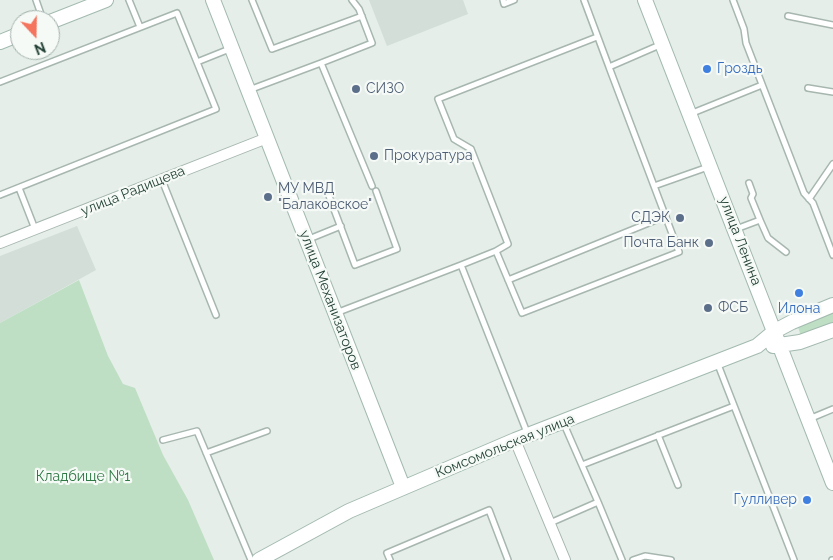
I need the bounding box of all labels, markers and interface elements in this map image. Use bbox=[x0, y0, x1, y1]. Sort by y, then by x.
north arrow bbox=[10, 10, 60, 60]
text: N bbox=[32, 39, 48, 57]
place label: Гроздь bbox=[717, 61, 763, 77]
marker: Гроздь bbox=[701, 63, 713, 75]
place label: СИЗО bbox=[366, 81, 404, 97]
marker: СИЗО bbox=[350, 83, 362, 95]
place label: Прокуратура bbox=[384, 148, 473, 164]
marker: Прокуратура bbox=[368, 150, 380, 162]
street label: улица Радищева bbox=[79, 162, 187, 220]
place label: МУ МВД "Балаковское" bbox=[278, 181, 372, 213]
marker: МУ МВД "Балаковское" bbox=[262, 191, 274, 203]
street label: улица Ленина bbox=[715, 194, 765, 288]
place label: СДЭК bbox=[631, 210, 670, 226]
marker: СДЭК bbox=[674, 212, 686, 224]
street label: улица Механизаторов bbox=[296, 228, 364, 372]
place label: Почта Банк bbox=[623, 235, 699, 251]
marker: Почта Банк bbox=[703, 237, 715, 249]
marker: Илона bbox=[793, 287, 805, 299]
place label: ФСБ bbox=[718, 300, 748, 316]
place label: Илона bbox=[778, 301, 820, 317]
marker: ФСБ bbox=[702, 302, 714, 314]
street label: Комсомольская улица bbox=[433, 410, 577, 482]
park label: Кладбище №1 bbox=[36, 469, 130, 485]
place label: Гулливер bbox=[734, 492, 797, 508]
marker: Гулливер bbox=[801, 494, 813, 506]

